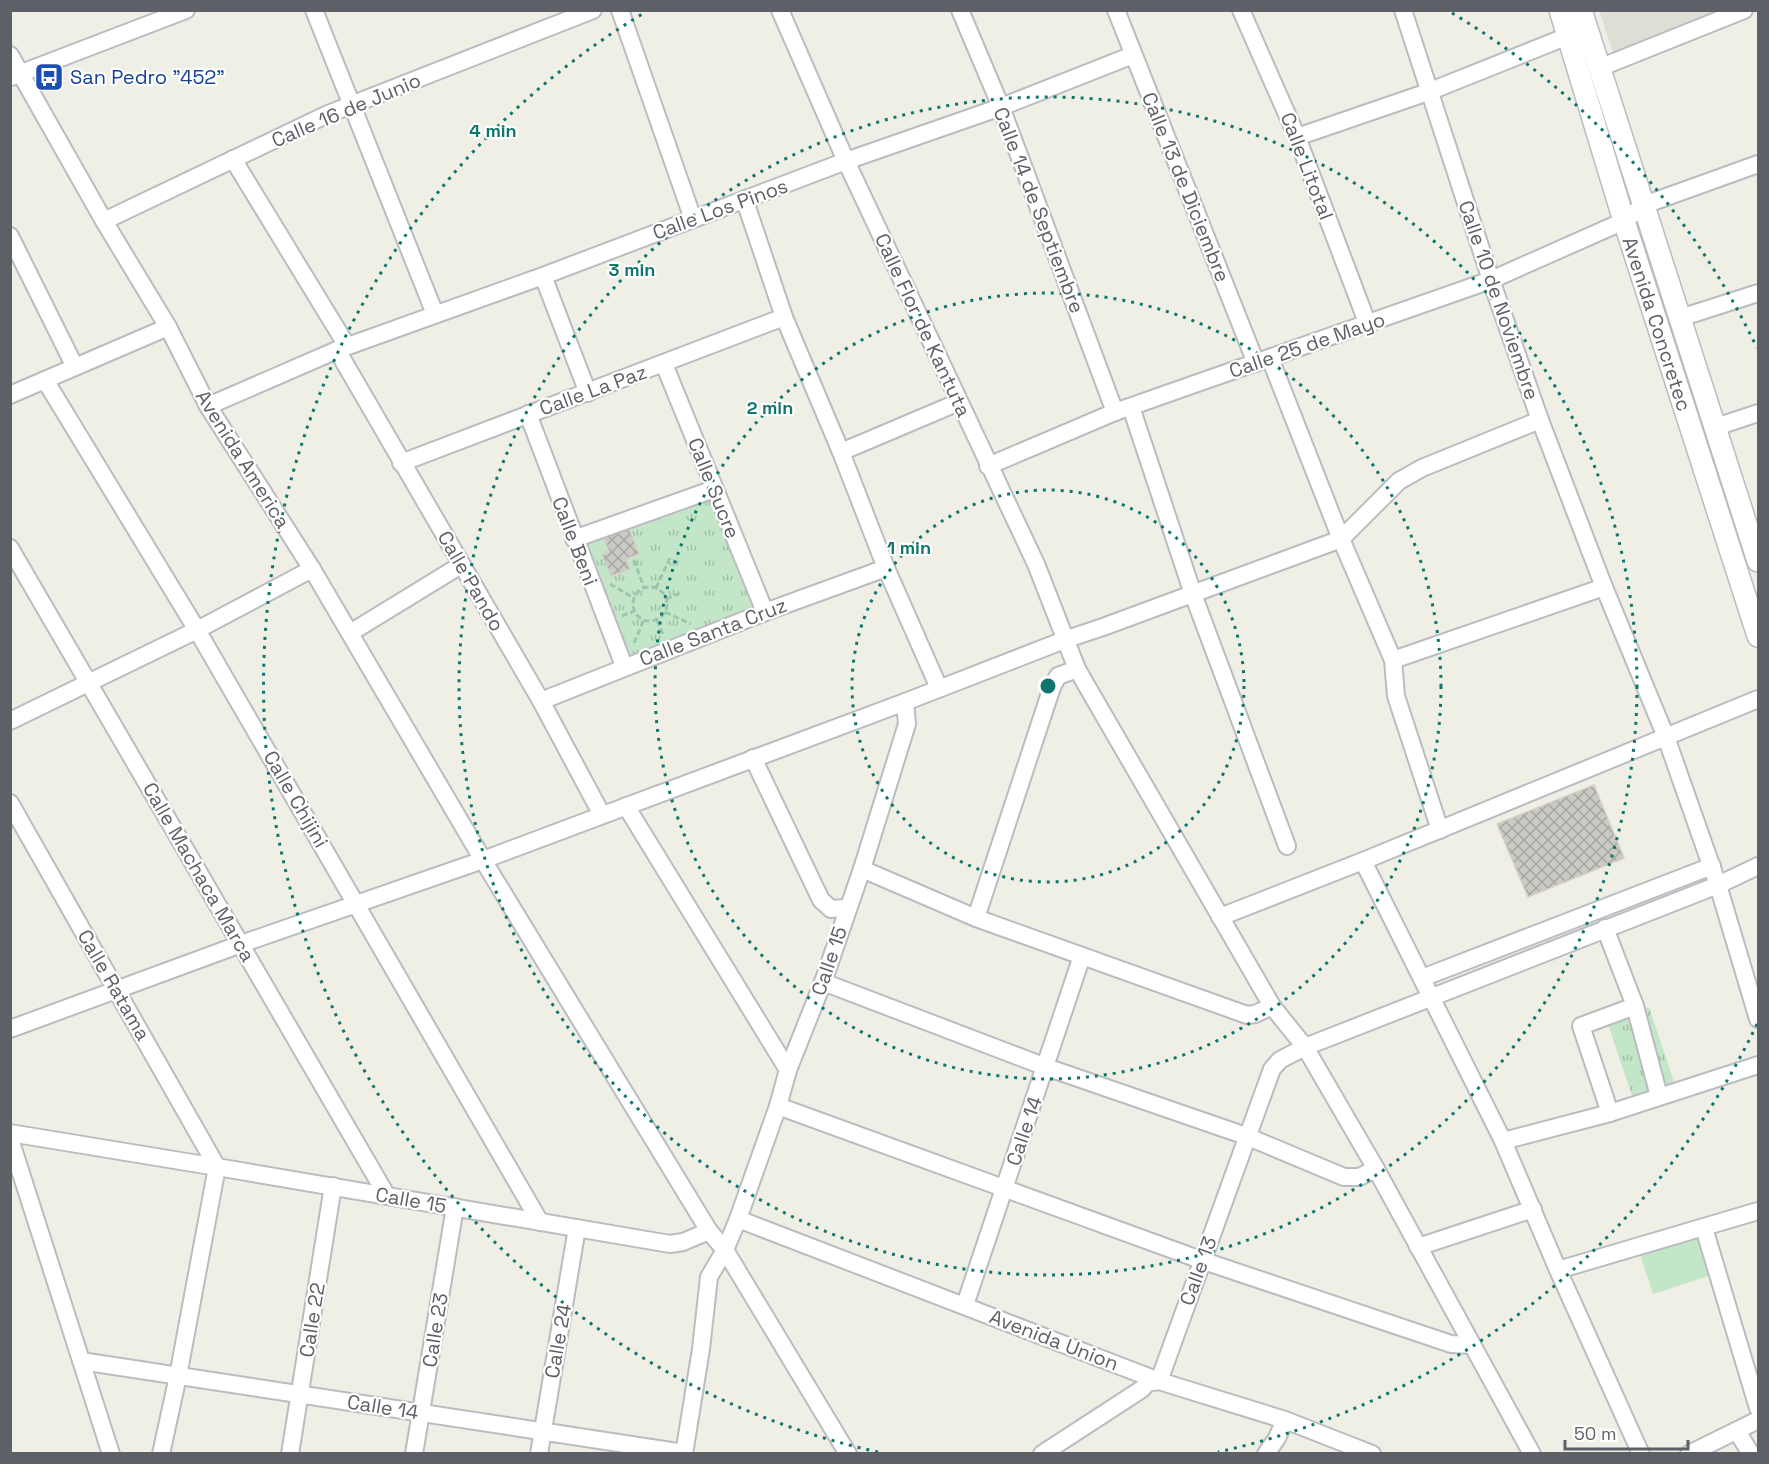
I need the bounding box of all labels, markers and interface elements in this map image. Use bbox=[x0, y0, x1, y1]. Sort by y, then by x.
bus stop icon: San Pedro "452" bbox=[33, 61, 65, 93]
place label: San Pedro "452" bbox=[70, 64, 225, 90]
street label: Calle 16 de Junio bbox=[267, 67, 425, 153]
street label: Calle 13 de Diciembre bbox=[1136, 88, 1236, 286]
street label: Calle 14 de Septiembre bbox=[988, 103, 1090, 317]
street label: Calle Litotal bbox=[1275, 108, 1339, 224]
text: 4 min bbox=[469, 119, 517, 142]
street label: Calle Los Pinos bbox=[649, 172, 791, 246]
street label: Calle 10 de Noviembre bbox=[1453, 197, 1545, 403]
street label: Calle Flor de Kantuta bbox=[869, 229, 977, 421]
street label: Avenida Concretec bbox=[1617, 234, 1697, 414]
text: 3 min bbox=[609, 258, 655, 281]
street label: Calle 25 de Mayo bbox=[1226, 306, 1388, 384]
street label: Calle La Paz bbox=[536, 359, 650, 421]
street label: Avenida America bbox=[190, 385, 296, 533]
text: 2 min bbox=[747, 396, 793, 419]
street label: Calle Sucre bbox=[682, 434, 746, 542]
street label: Calle Beni bbox=[546, 493, 604, 589]
street label: Calle Pando bbox=[432, 526, 510, 636]
text: 1 min bbox=[887, 536, 931, 559]
street label: Calle Santa Cruz bbox=[636, 592, 790, 672]
centre of rings bbox=[1038, 676, 1058, 696]
street label: Calle Chijini bbox=[258, 746, 334, 852]
street label: Calle Machaca Marca bbox=[137, 778, 261, 966]
street label: Calle 15 bbox=[805, 923, 853, 999]
street label: Calle Ratama bbox=[72, 925, 156, 1045]
street label: Calle 14 bbox=[1000, 1093, 1048, 1169]
street label: Calle 15 bbox=[374, 1181, 448, 1219]
street label: Calle 13 bbox=[1174, 1233, 1222, 1309]
street label: Calle 22 bbox=[293, 1281, 331, 1359]
street label: Calle 23 bbox=[416, 1291, 454, 1369]
street label: Calle 24 bbox=[539, 1302, 577, 1380]
street label: Avenida Union bbox=[986, 1303, 1122, 1377]
street label: Calle 14 bbox=[345, 1389, 421, 1425]
scale bar bbox=[1565, 1413, 1688, 1451]
text: 50 m bbox=[1574, 1422, 1616, 1445]

